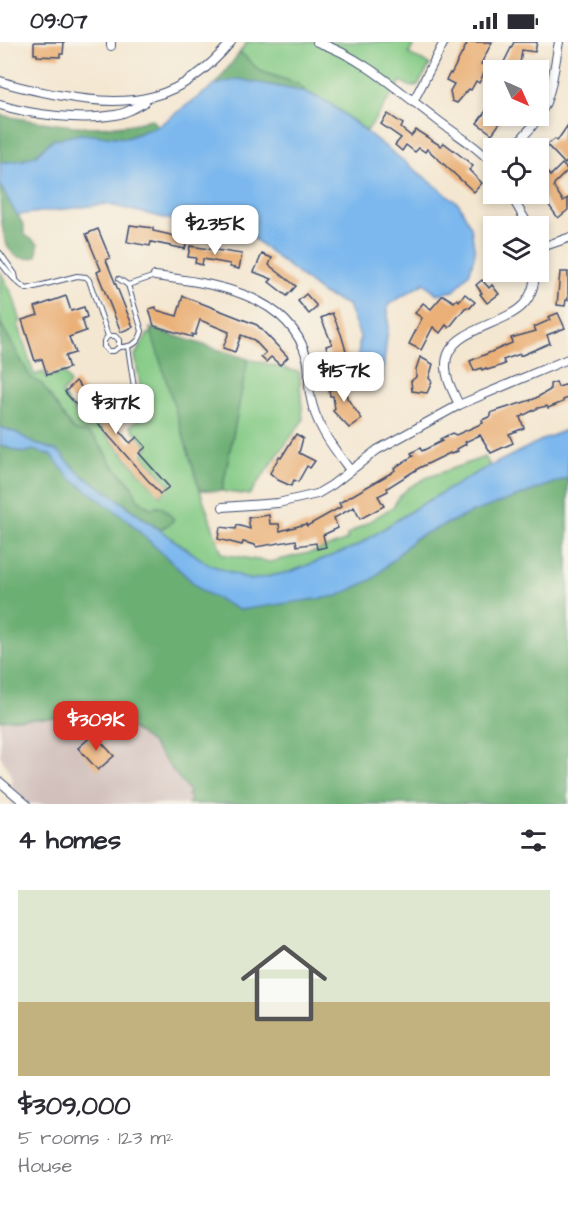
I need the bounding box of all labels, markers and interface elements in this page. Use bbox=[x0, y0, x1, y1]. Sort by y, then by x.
text: 09:07 bbox=[30, 6, 88, 37]
north arrow bbox=[483, 60, 549, 126]
map controls bbox=[483, 60, 549, 282]
button: locate bbox=[483, 138, 549, 204]
pin: $235K bbox=[173, 205, 257, 256]
text: $235K bbox=[185, 210, 245, 238]
button: layers bbox=[483, 216, 549, 282]
pin: $157K bbox=[302, 352, 386, 403]
text: $157K bbox=[318, 357, 370, 385]
pin: $317K bbox=[74, 384, 158, 435]
text: $317K bbox=[92, 389, 140, 417]
pin: $309K bbox=[54, 701, 138, 752]
text: $309K bbox=[67, 706, 125, 734]
text: 4 homes bbox=[18, 822, 121, 858]
icon: filters bbox=[517, 824, 550, 857]
icon: home bbox=[230, 929, 338, 1037]
text: $309,000 bbox=[18, 1088, 131, 1124]
text: 5 rooms · 123 m² bbox=[18, 1124, 173, 1152]
text: House bbox=[18, 1152, 72, 1180]

